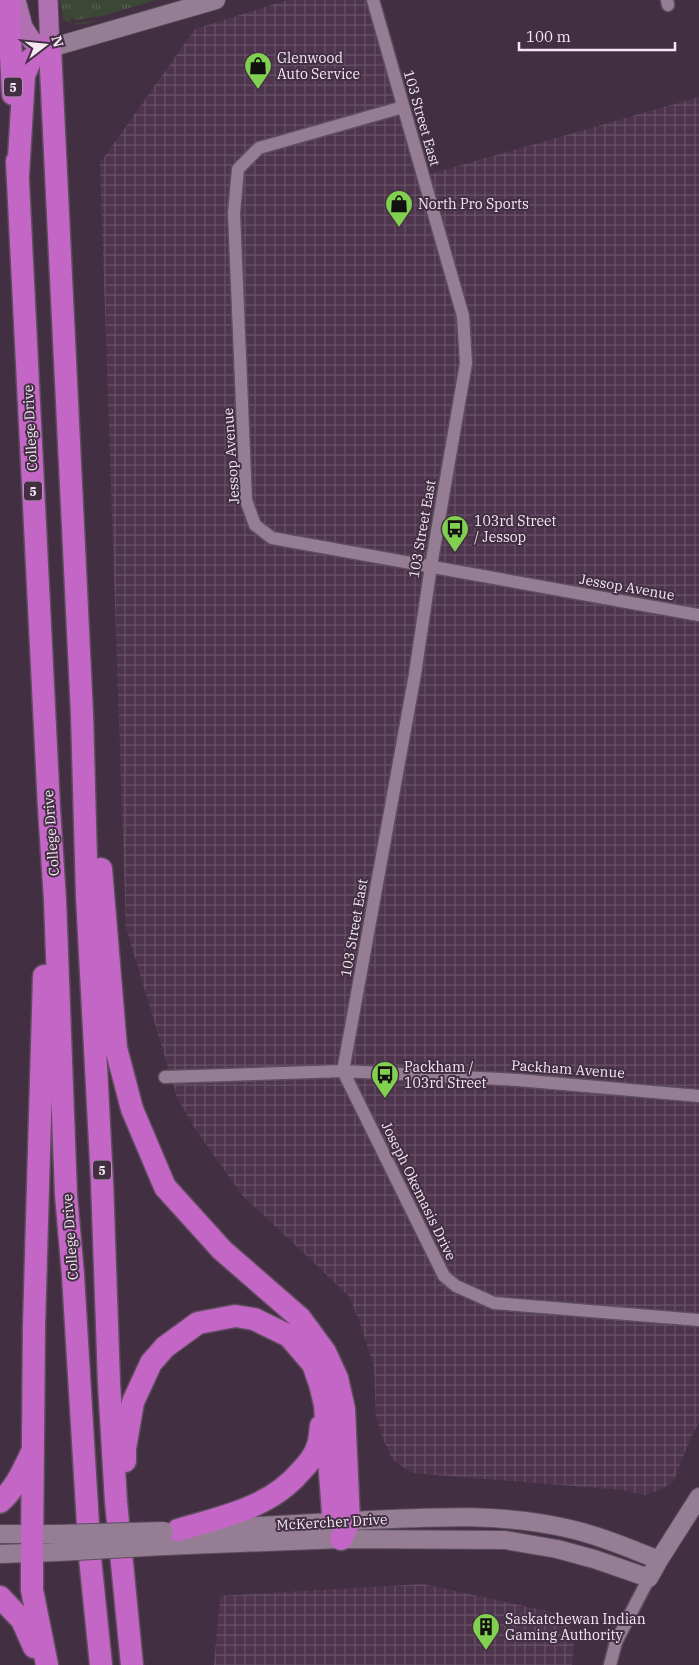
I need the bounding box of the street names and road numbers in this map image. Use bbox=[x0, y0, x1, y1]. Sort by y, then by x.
street label: 103 Street East bbox=[400, 68, 444, 168]
road number: 5 bbox=[4, 77, 22, 96]
street label: College Drive bbox=[19, 384, 41, 472]
street label: Jessop Avenue bbox=[219, 407, 243, 505]
street label: 103 Street East bbox=[405, 478, 439, 579]
road number: 5 bbox=[24, 482, 42, 501]
street label: Jessop Avenue bbox=[578, 570, 676, 604]
street label: College Drive bbox=[39, 789, 63, 877]
street label: 103 Street East bbox=[337, 877, 371, 978]
street label: Packham Avenue bbox=[511, 1056, 625, 1082]
street label: Joseph Okemasis Drive bbox=[378, 1119, 460, 1263]
road number: 5 bbox=[93, 1160, 111, 1180]
street label: College Drive bbox=[58, 1193, 82, 1281]
street label: McKercher Drive bbox=[276, 1510, 388, 1534]

